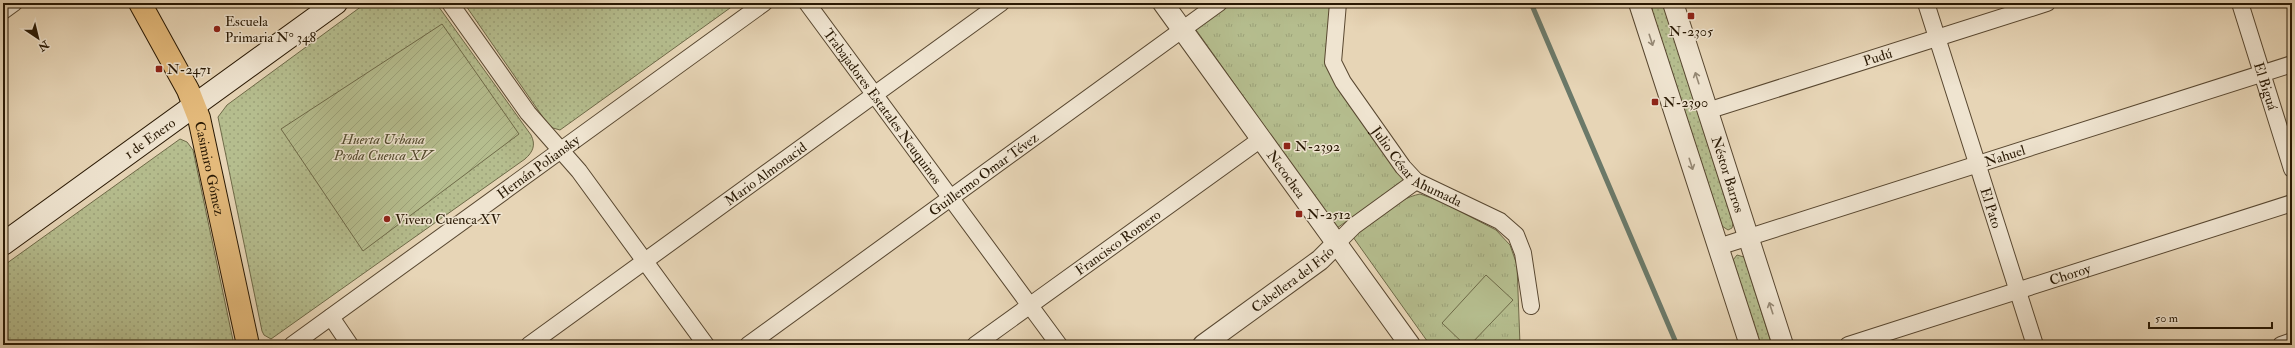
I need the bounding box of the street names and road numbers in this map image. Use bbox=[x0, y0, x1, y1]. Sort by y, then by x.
street label: Trabajadores Estatales Neuquinos bbox=[820, 25, 946, 188]
street label: Pudú bbox=[1861, 45, 1894, 70]
street label: El Biguá bbox=[2250, 60, 2281, 113]
street label: 1 de Enero bbox=[121, 114, 179, 162]
street label: Casimiro Gómez bbox=[191, 120, 228, 217]
street label: Julio César Ahumada bbox=[1367, 122, 1465, 211]
street label: Guillermo Omar Tévez bbox=[926, 129, 1042, 220]
street label: Hernán Poliansky bbox=[494, 131, 584, 203]
street label: Néstor Barros bbox=[1707, 134, 1748, 215]
street label: Mario Almonacid bbox=[721, 139, 810, 209]
street label: Nahuel bbox=[1982, 141, 2028, 171]
street label: Necochea bbox=[1263, 147, 1309, 202]
street label: El Pato bbox=[1976, 186, 2005, 231]
street label: Francisco Romero bbox=[1072, 206, 1164, 279]
street label: Cabellera del Frío bbox=[1248, 243, 1338, 316]
street label: Choroy bbox=[2047, 260, 2094, 289]

